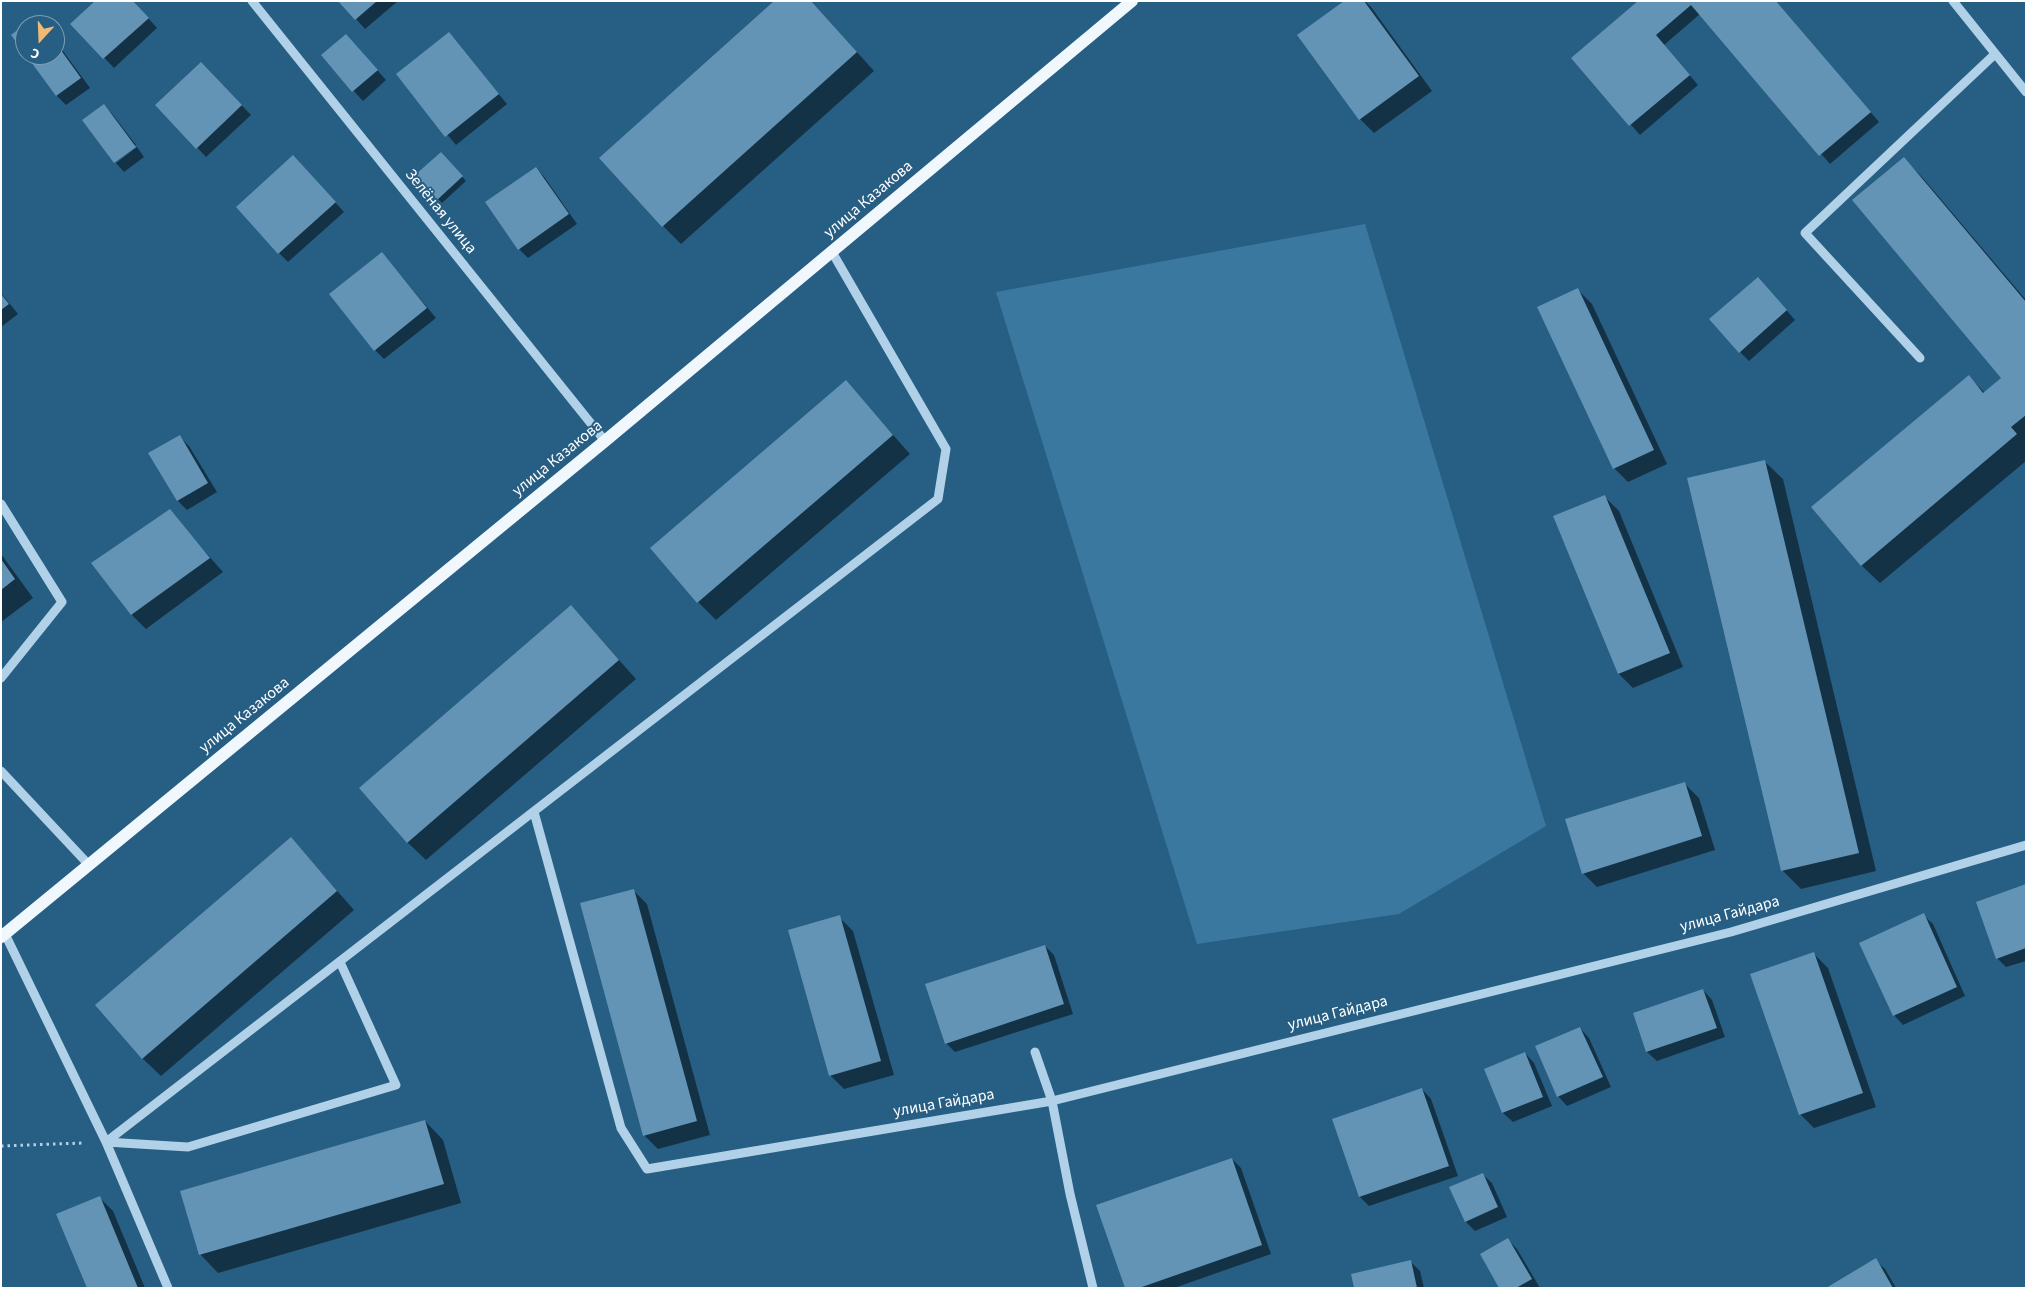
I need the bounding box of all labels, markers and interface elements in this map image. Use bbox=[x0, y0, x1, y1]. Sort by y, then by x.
north arrow bbox=[15, 15, 65, 65]
text: С bbox=[28, 42, 42, 64]
street label: улица Казакова bbox=[821, 157, 917, 243]
street label: Зелёная улица bbox=[400, 166, 480, 258]
street label: улица Казакова bbox=[509, 417, 607, 501]
street label: улица Казакова bbox=[196, 674, 294, 758]
street label: улица Гайдара bbox=[1678, 893, 1782, 937]
street label: улица Гайдара bbox=[1286, 992, 1390, 1036]
street label: улица Гайдара bbox=[892, 1086, 996, 1122]

